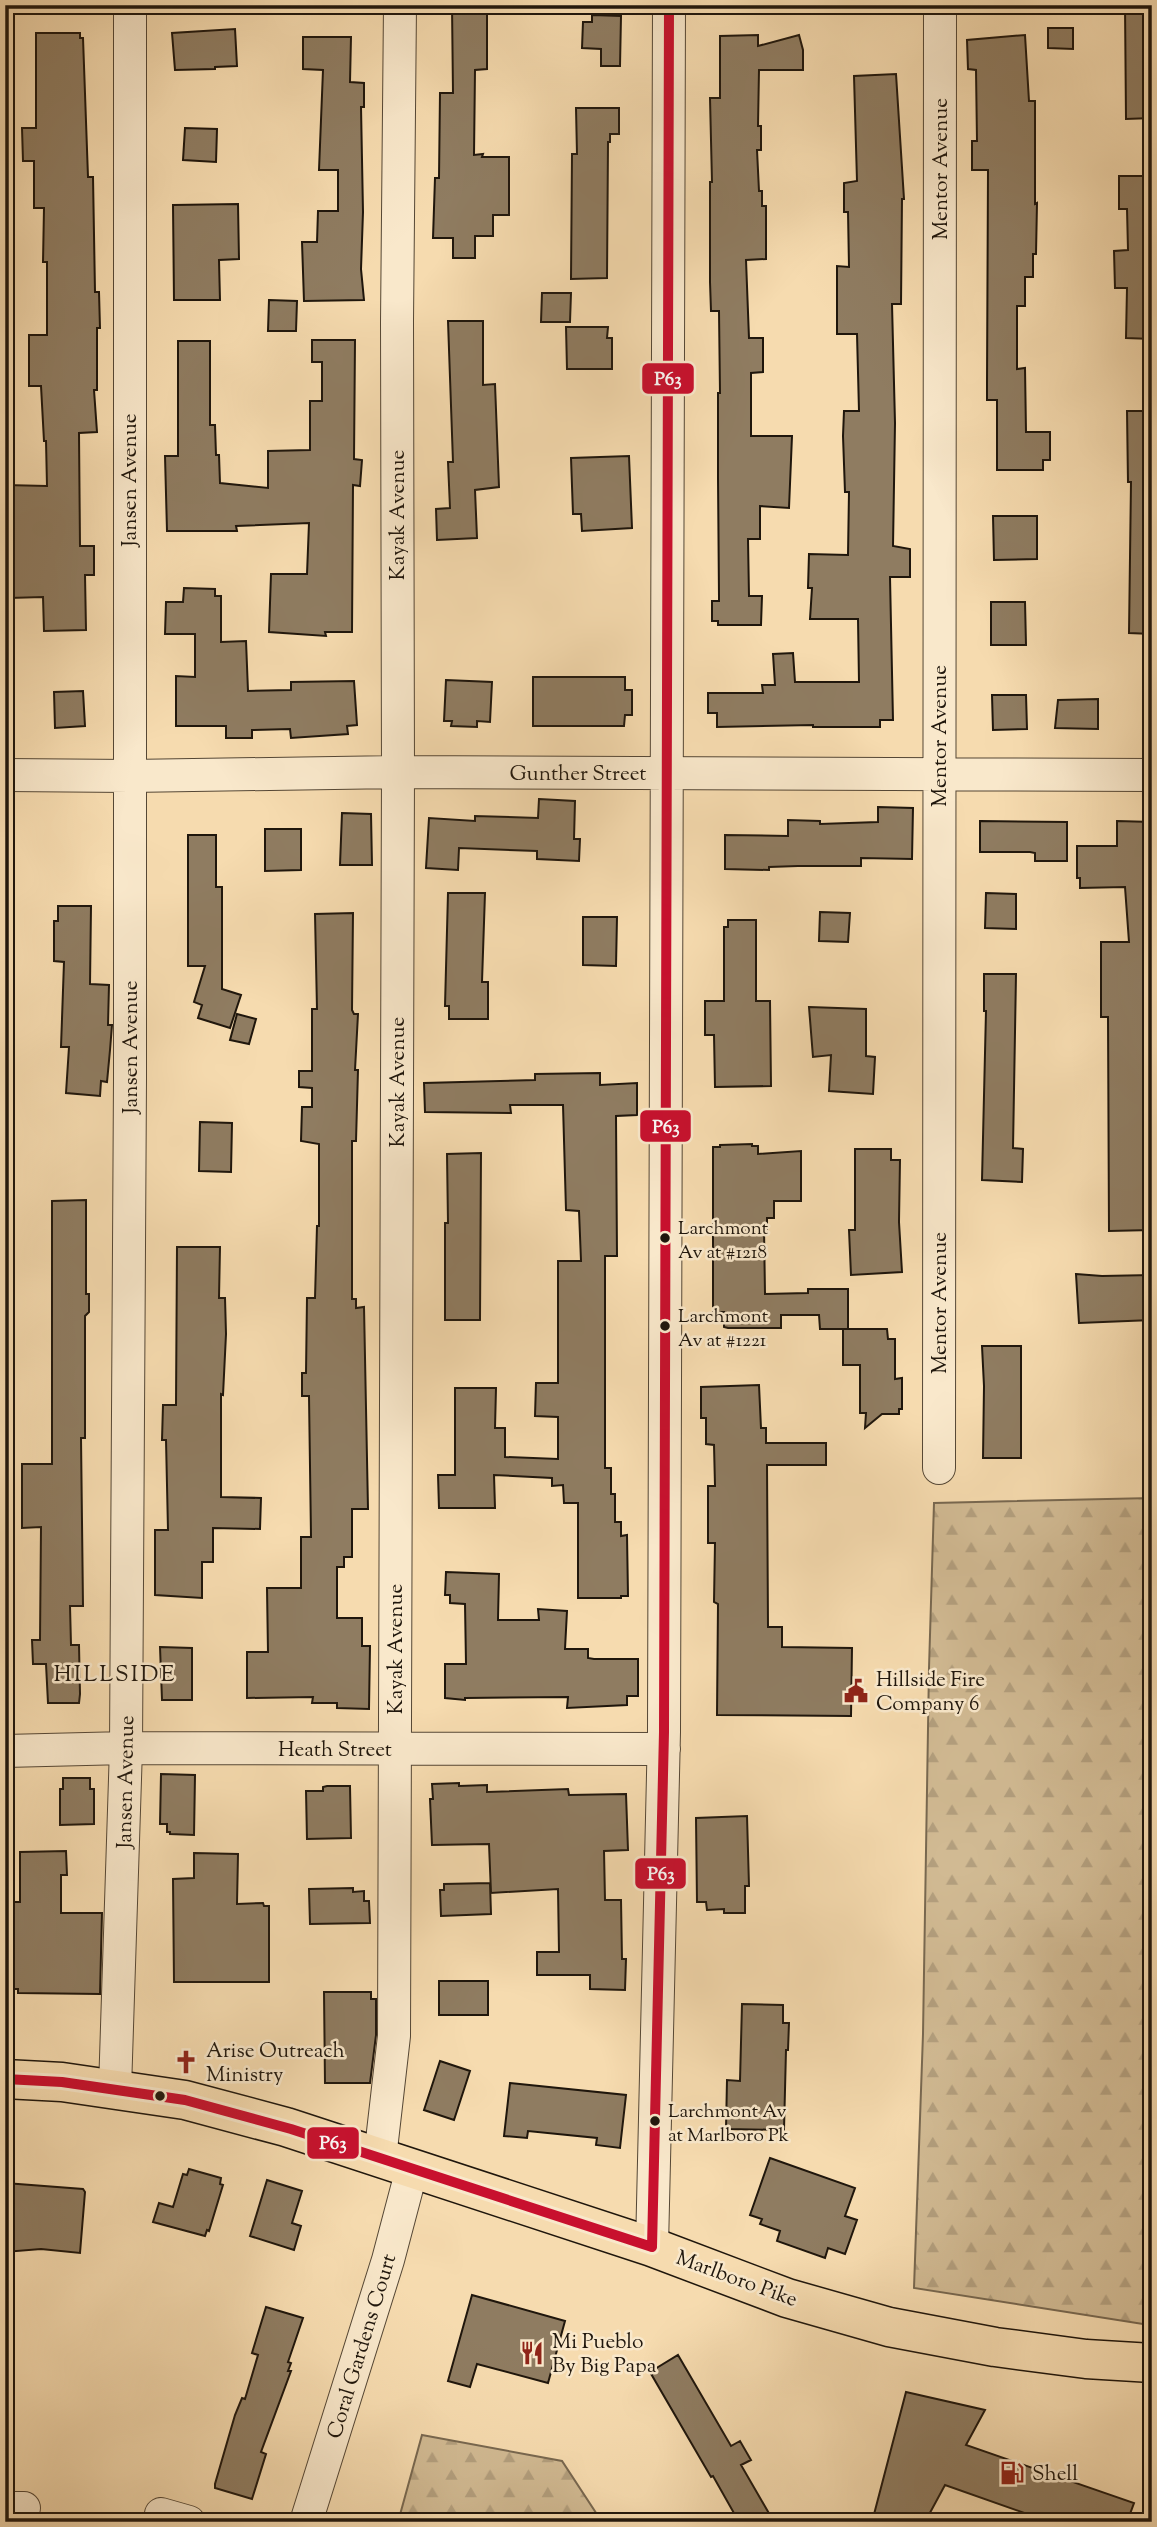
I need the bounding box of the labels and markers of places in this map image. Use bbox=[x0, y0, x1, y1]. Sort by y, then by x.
place label: Larchmont Av at #1218 bbox=[678, 1216, 769, 1267]
marker: Larchmont Av at #1218 bbox=[658, 1231, 672, 1245]
place label: Larchmont Av at #1221 bbox=[678, 1304, 769, 1355]
marker: Larchmont Av at #1221 bbox=[658, 1319, 672, 1333]
place label: Hillside Fire Company 6 bbox=[876, 1666, 985, 1720]
public building icon: Hillside Fire Company 6 bbox=[842, 1677, 870, 1705]
place label: Arise Outreach Ministry bbox=[206, 2037, 345, 2091]
church icon: Arise Outreach Ministry bbox=[172, 2048, 200, 2076]
unlabelled marker bbox=[153, 2089, 167, 2103]
place label: Larchmont Av at Marlboro Pk bbox=[668, 2099, 790, 2150]
marker: Larchmont Av at Marlboro Pk bbox=[648, 2114, 662, 2128]
place label: Mi Pueblo By Big Papa bbox=[552, 2328, 657, 2382]
restaurant icon: Mi Pueblo By Big Papa bbox=[518, 2339, 546, 2367]
fuel station icon: Shell bbox=[998, 2459, 1026, 2487]
place label: Shell bbox=[1032, 2460, 1078, 2490]

